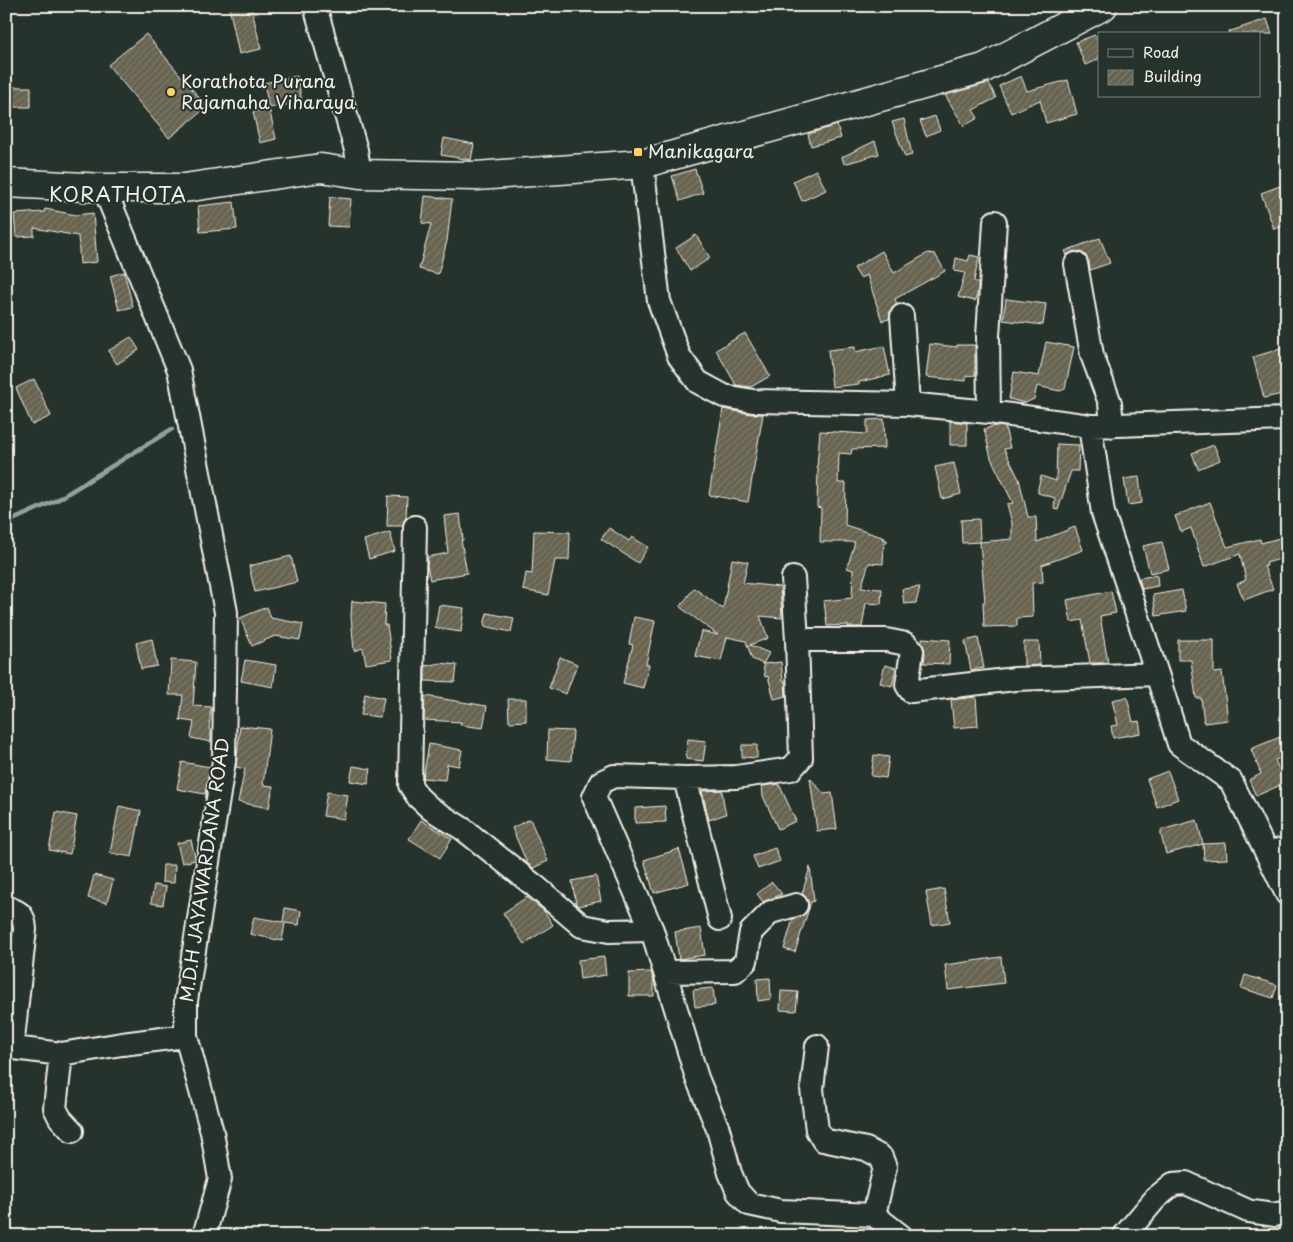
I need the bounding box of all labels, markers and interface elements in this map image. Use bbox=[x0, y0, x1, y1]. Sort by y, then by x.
legend bbox=[1098, 32, 1260, 98]
text: Road bbox=[1143, 40, 1179, 63]
text: Building bbox=[1143, 64, 1202, 87]
place label: Korathota Purana Rajamaha Viharaya bbox=[181, 67, 356, 115]
marker: Korathota Purana Rajamaha Viharaya bbox=[165, 86, 177, 98]
place label: Manikagara bbox=[648, 137, 754, 164]
marker: Manikagara bbox=[632, 146, 644, 158]
district label: KORATHOTA bbox=[49, 179, 187, 209]
street label: M.D.H JAYAWARDANA ROAD bbox=[172, 736, 235, 1004]

